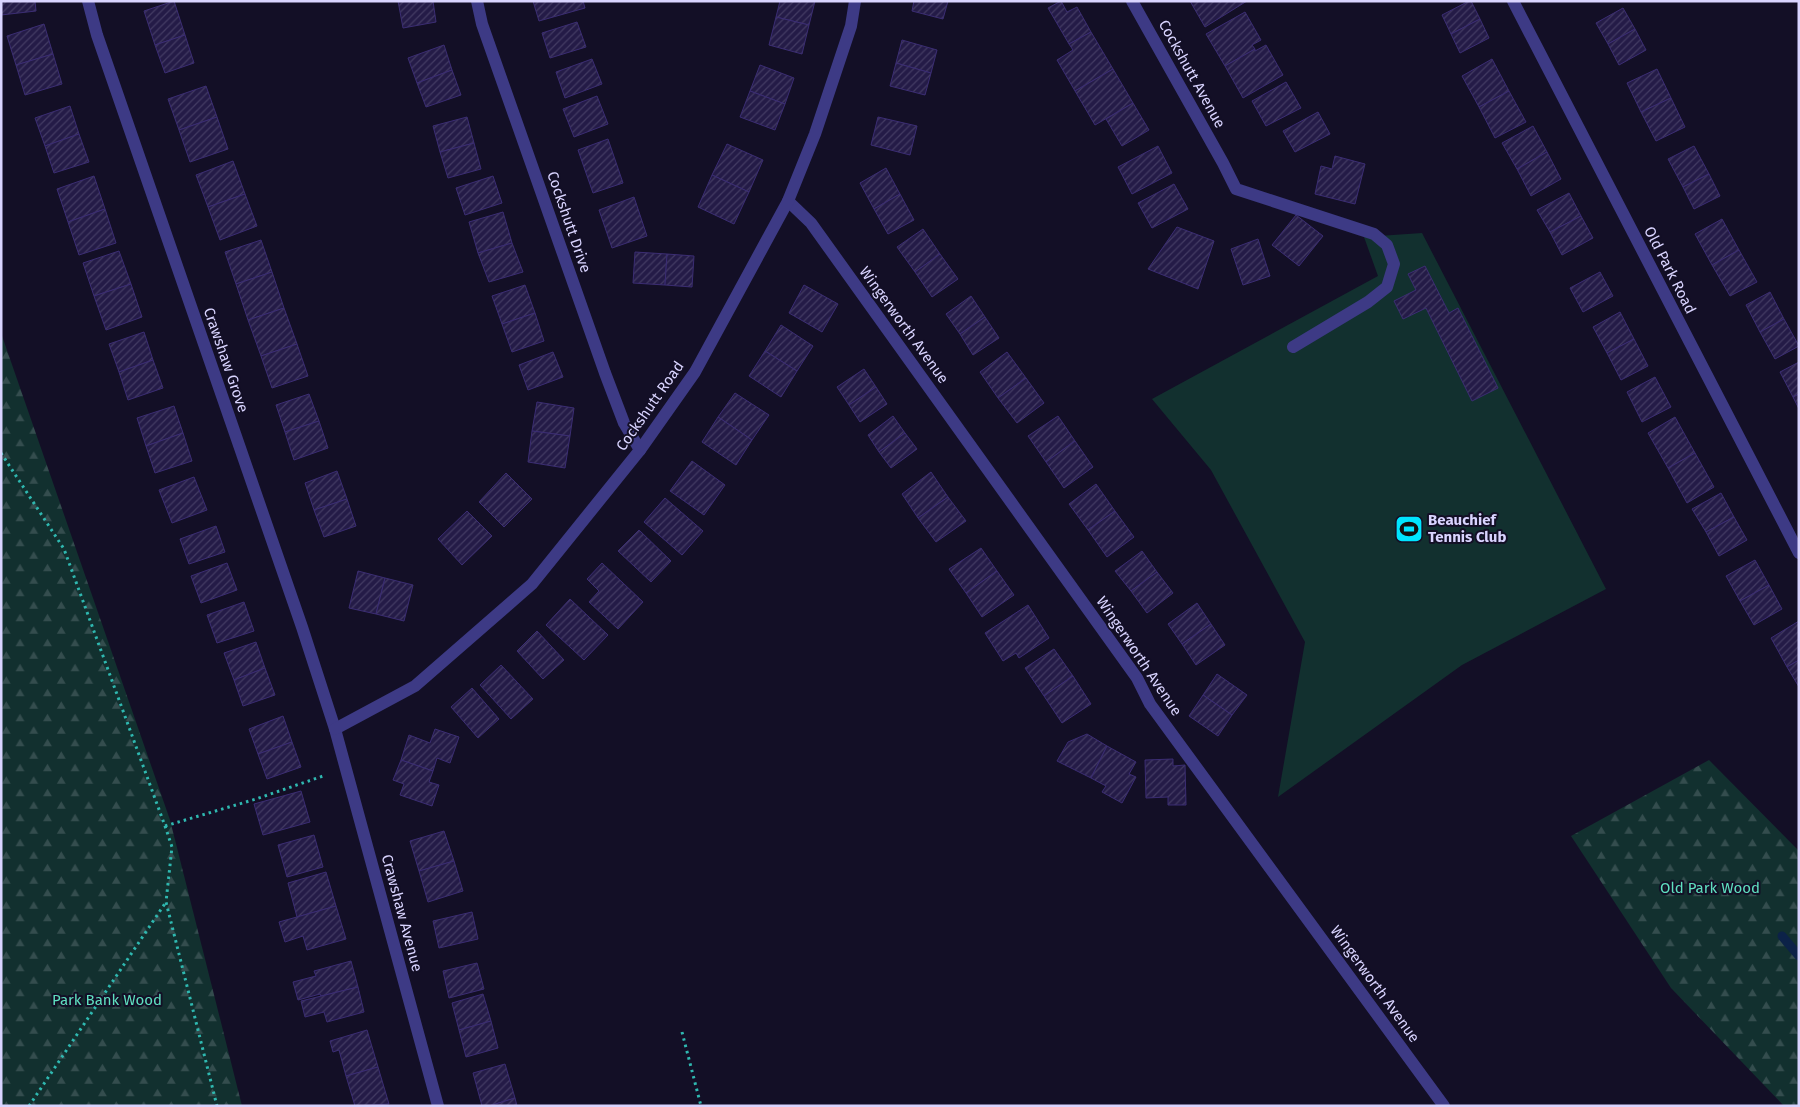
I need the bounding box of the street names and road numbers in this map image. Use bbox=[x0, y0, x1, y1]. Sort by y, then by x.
street label: Cockshutt Avenue bbox=[1155, 17, 1229, 131]
street label: Cockshutt Drive bbox=[543, 169, 595, 275]
street label: Old Park Road bbox=[1640, 223, 1700, 317]
street label: Wingerworth Avenue bbox=[856, 263, 952, 387]
street label: Crawshaw Grove bbox=[200, 305, 252, 415]
street label: Cockshutt Road bbox=[612, 358, 688, 454]
street label: Wingerworth Avenue bbox=[1092, 593, 1186, 719]
street label: Crawshaw Avenue bbox=[378, 852, 426, 974]
street label: Wingerworth Avenue bbox=[1327, 922, 1423, 1046]

